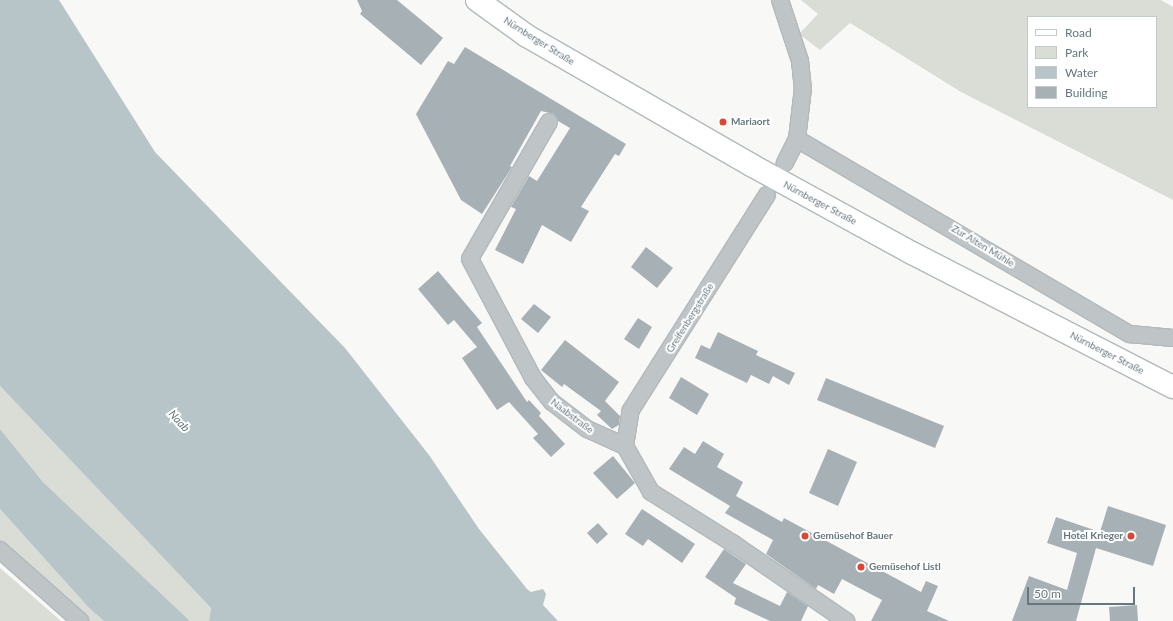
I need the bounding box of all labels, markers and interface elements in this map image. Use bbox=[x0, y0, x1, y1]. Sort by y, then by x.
street label: Nürnberger Straße bbox=[501, 14, 577, 68]
legend bbox=[1027, 16, 1157, 108]
text: Road bbox=[1065, 25, 1092, 40]
text: Park bbox=[1065, 45, 1088, 60]
text: Water bbox=[1065, 65, 1098, 80]
text: Building bbox=[1065, 85, 1108, 100]
place label: Mariaort bbox=[731, 116, 770, 128]
marker: Mariaort bbox=[718, 117, 728, 127]
street label: Nürnberger Straße bbox=[781, 179, 859, 227]
street label: Zur Alten Mühle bbox=[949, 222, 1017, 270]
street label: Greifenbergstraße bbox=[664, 281, 716, 355]
street label: Nürnberger Straße bbox=[1068, 329, 1146, 377]
street label: Naabstraße bbox=[548, 396, 596, 436]
water label: Naab bbox=[166, 407, 192, 435]
place label: Gemüsehof Bauer bbox=[813, 530, 893, 542]
place label: Hotel Krieger bbox=[1063, 530, 1123, 542]
marker: Gemüsehof Bauer bbox=[800, 531, 810, 541]
marker: Hotel Krieger bbox=[1126, 531, 1136, 541]
place label: Gemüsehof Listl bbox=[869, 561, 941, 573]
marker: Gemüsehof Listl bbox=[856, 562, 866, 572]
scale bar bbox=[1029, 579, 1137, 605]
text: 50 m bbox=[1034, 586, 1061, 601]

